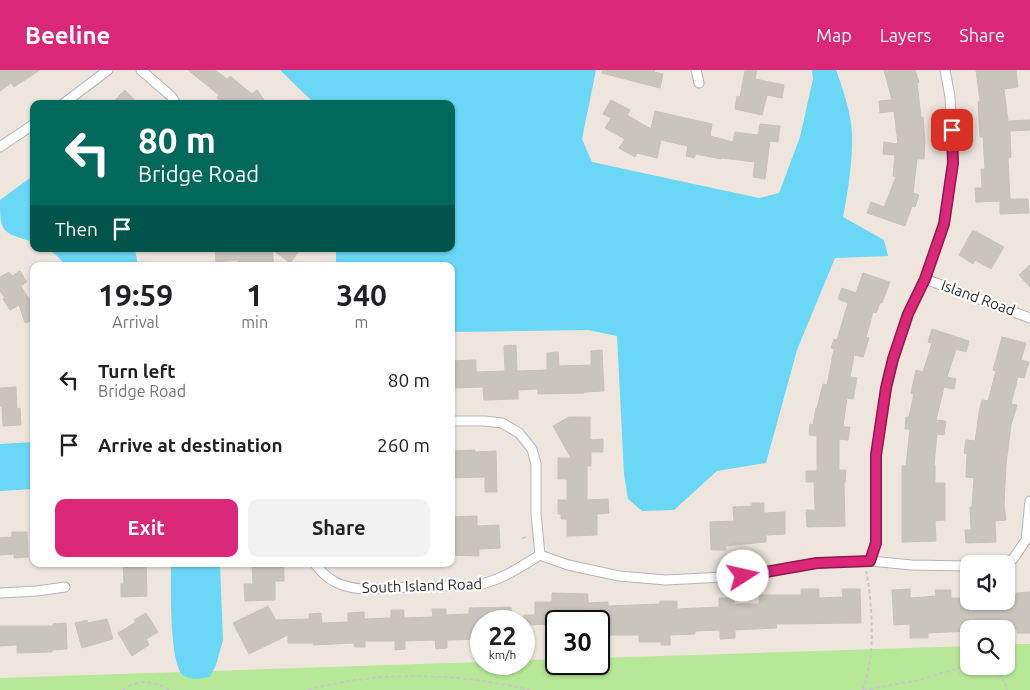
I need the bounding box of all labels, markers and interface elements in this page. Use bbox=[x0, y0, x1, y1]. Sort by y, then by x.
text: Beeline bbox=[25, 22, 110, 49]
text: Map bbox=[816, 25, 852, 45]
text: Layers bbox=[880, 25, 931, 45]
text: Share bbox=[959, 25, 1005, 45]
pin bbox=[931, 109, 973, 151]
icon: arrive bbox=[938, 116, 966, 144]
icon: left bbox=[55, 120, 120, 185]
text: 80 m bbox=[138, 120, 216, 160]
text: Bridge Road bbox=[138, 161, 259, 186]
icon: arrive bbox=[108, 215, 136, 243]
text: Then bbox=[55, 218, 98, 240]
street label: Island Road bbox=[939, 276, 1017, 319]
text: 19:59 bbox=[98, 278, 173, 312]
text: 1 bbox=[246, 278, 263, 312]
text: 340 bbox=[336, 278, 387, 312]
text: Arrival bbox=[112, 313, 159, 331]
text: min bbox=[241, 313, 268, 331]
text: m bbox=[355, 313, 368, 331]
text: Turn left bbox=[98, 360, 176, 382]
icon: left bbox=[55, 366, 83, 394]
text: 80 m bbox=[388, 369, 430, 391]
text: Bridge Road bbox=[98, 382, 186, 400]
icon: arrive bbox=[55, 431, 83, 459]
text: Arrive at destination bbox=[98, 434, 283, 456]
text: 260 m bbox=[377, 434, 430, 456]
button: Exit bbox=[55, 499, 238, 557]
button: Share bbox=[248, 499, 430, 557]
position arrow bbox=[716, 549, 768, 601]
map controls bbox=[960, 555, 1015, 675]
button: sound bbox=[960, 555, 1015, 610]
street label: South Island Road bbox=[361, 575, 482, 596]
speed limit sign: 30 bbox=[545, 610, 610, 675]
button: search bbox=[960, 620, 1015, 675]
text: 22 bbox=[488, 622, 517, 650]
text: km/h bbox=[489, 648, 516, 661]

